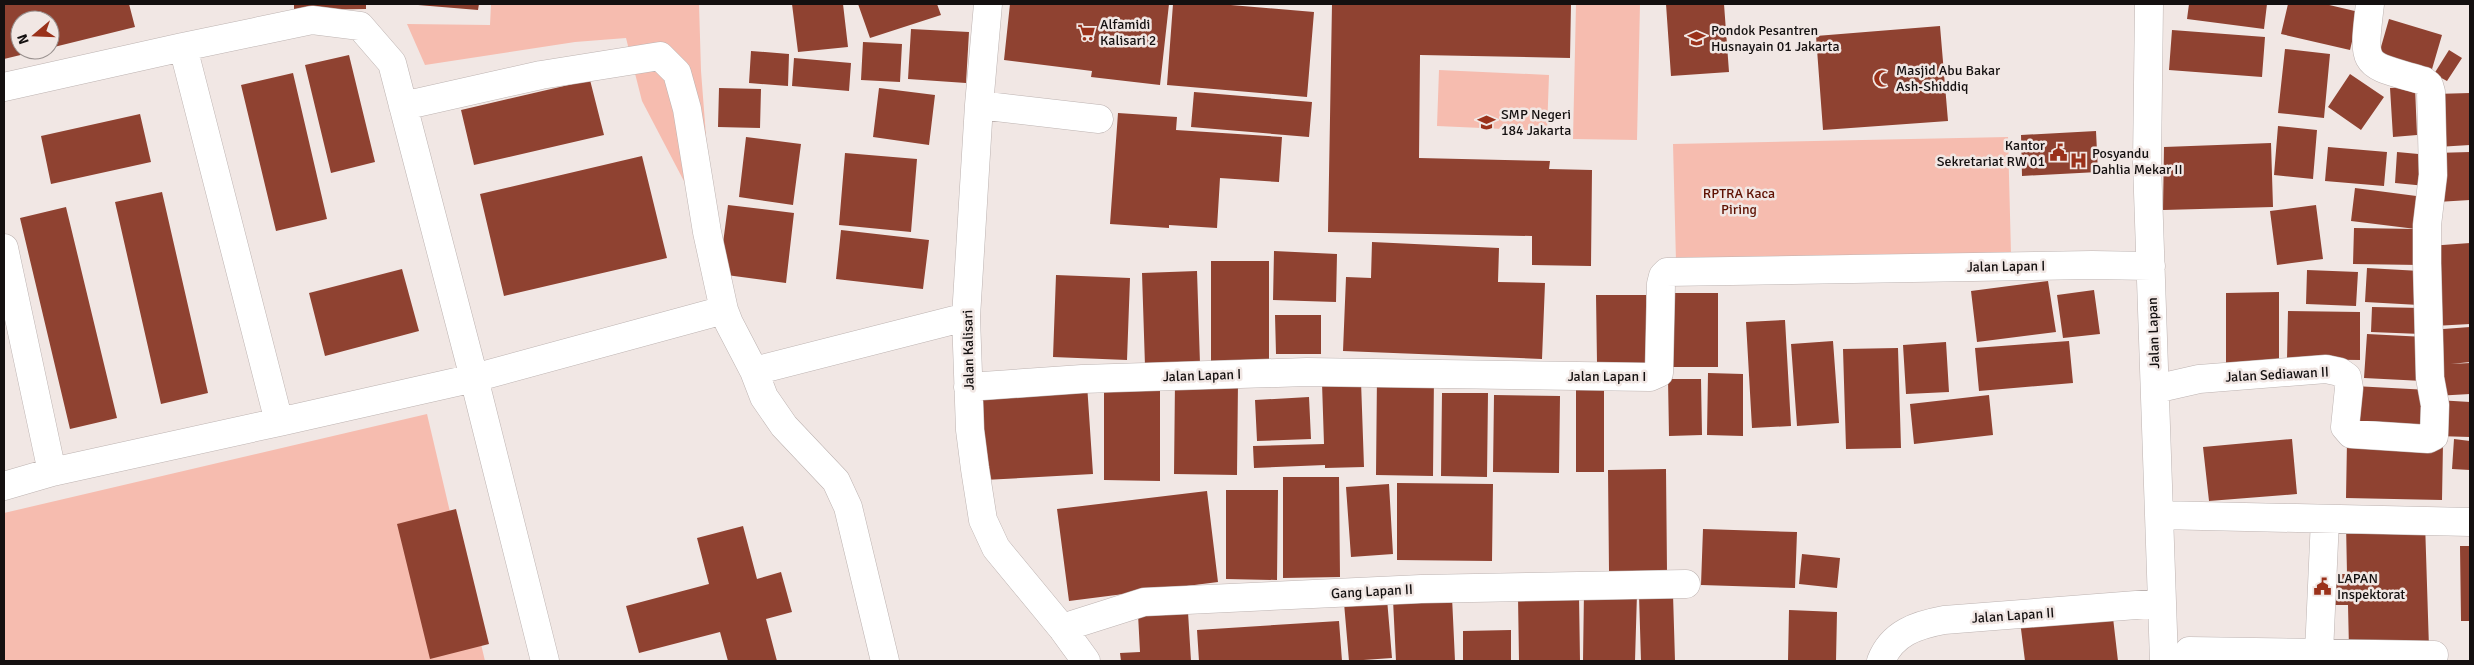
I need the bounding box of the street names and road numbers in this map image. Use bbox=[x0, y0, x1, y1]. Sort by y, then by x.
street label: Jalan Lapan I bbox=[1967, 257, 2045, 276]
street label: Jalan Lapan bbox=[2144, 297, 2163, 369]
street label: Jalan Kalisari bbox=[959, 310, 978, 390]
street label: Jalan Sediawan II bbox=[2225, 363, 2329, 386]
street label: Jalan Lapan I bbox=[1162, 366, 1242, 385]
street label: Jalan Lapan I bbox=[1568, 368, 1646, 385]
street label: Gang Lapan II bbox=[1331, 581, 1413, 602]
street label: Jalan Lapan II bbox=[1971, 604, 2055, 627]

